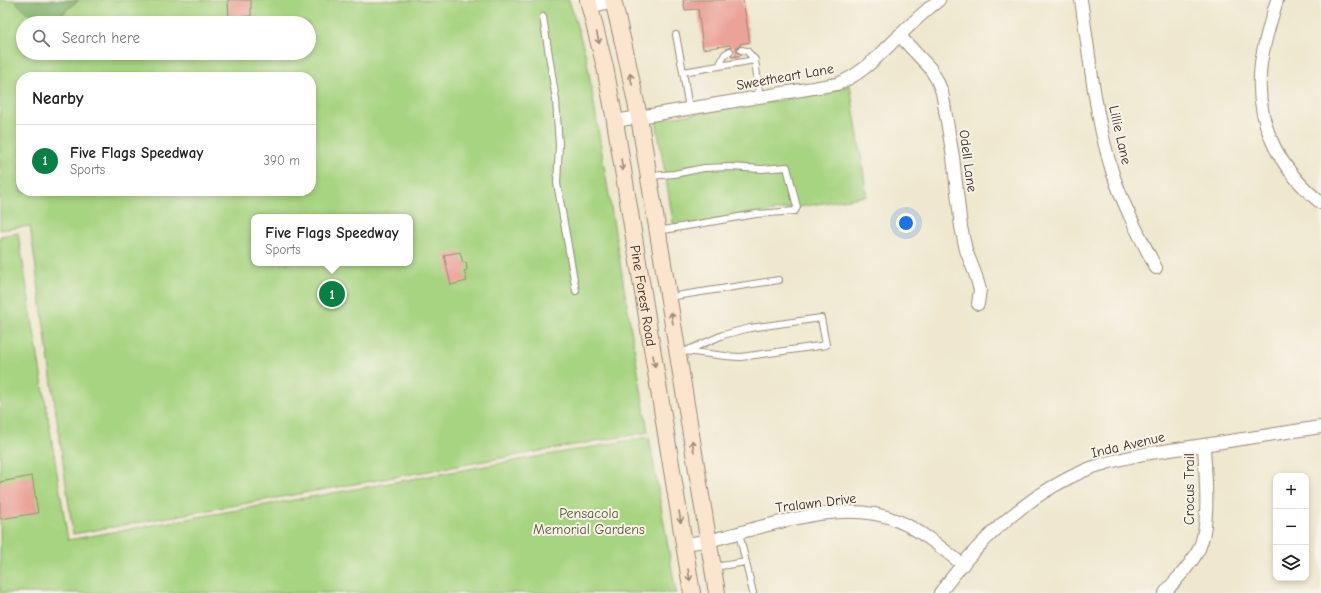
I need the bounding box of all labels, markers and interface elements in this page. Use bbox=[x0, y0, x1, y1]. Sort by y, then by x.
search box bbox=[16, 16, 316, 60]
icon: search bbox=[30, 27, 52, 49]
text: Search here bbox=[62, 29, 140, 47]
one-way arrow bbox=[594, 31, 602, 44]
street label: Sweetheart Lane bbox=[735, 60, 835, 94]
one-way arrow bbox=[627, 73, 635, 86]
text: Nearby bbox=[32, 89, 83, 108]
street label: Lillie Lane bbox=[1105, 104, 1135, 166]
street label: Odell Lane bbox=[955, 129, 981, 193]
text: Five Flags Speedway bbox=[70, 144, 203, 162]
text: 1 bbox=[42, 153, 48, 168]
text: 390 m bbox=[264, 153, 300, 168]
one-way arrow bbox=[618, 159, 626, 172]
text: Sports bbox=[70, 162, 105, 177]
your location bbox=[896, 213, 916, 233]
popup bbox=[251, 214, 413, 266]
text: Five Flags Speedway bbox=[265, 224, 399, 242]
text: Sports bbox=[265, 242, 301, 257]
street label: Pine Forest Road bbox=[627, 244, 660, 347]
pin: 1 bbox=[319, 279, 345, 309]
one-way arrow bbox=[668, 311, 676, 324]
one-way arrow bbox=[650, 355, 658, 368]
street label: Inda Avenue bbox=[1089, 428, 1167, 462]
one-way arrow bbox=[689, 440, 697, 453]
street label: Crocus Trail bbox=[1181, 453, 1198, 525]
map controls bbox=[1273, 473, 1309, 581]
button: + bbox=[1273, 473, 1309, 509]
street label: Tralawn Drive bbox=[775, 490, 857, 516]
park label: Pensacola Memorial Gardens bbox=[533, 505, 645, 538]
button: − bbox=[1273, 509, 1309, 545]
one-way arrow bbox=[676, 510, 684, 523]
button: layers bbox=[1273, 545, 1309, 581]
one-way arrow bbox=[685, 568, 693, 581]

